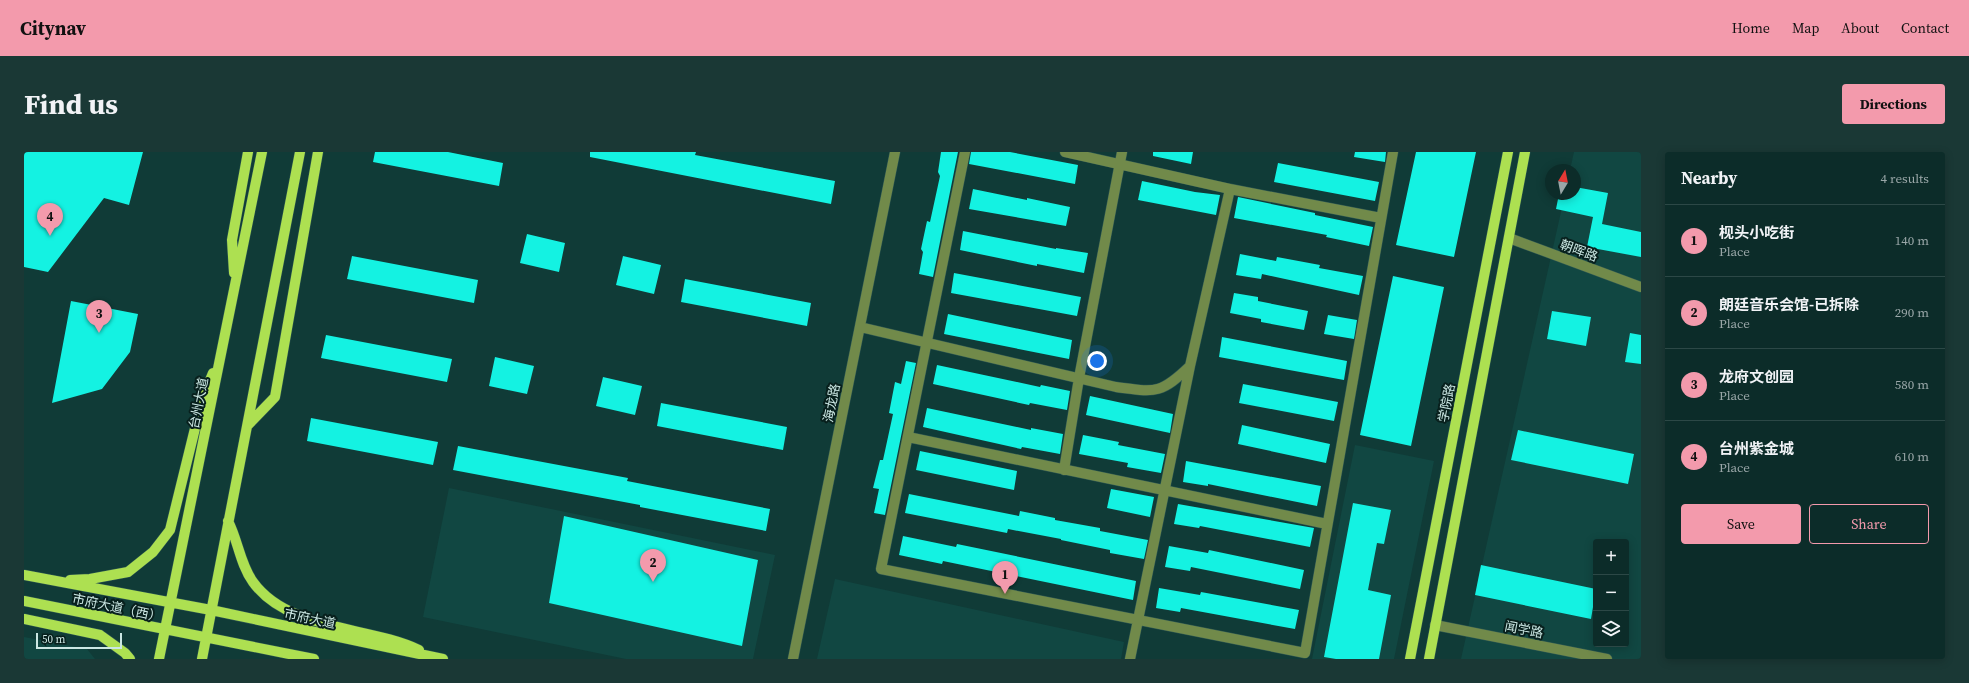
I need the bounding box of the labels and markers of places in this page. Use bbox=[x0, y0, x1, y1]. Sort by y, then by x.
pin: 4 bbox=[37, 203, 63, 236]
pin: 3 bbox=[86, 300, 112, 333]
pin: 2 bbox=[640, 549, 666, 582]
pin: 1 bbox=[992, 561, 1018, 594]

